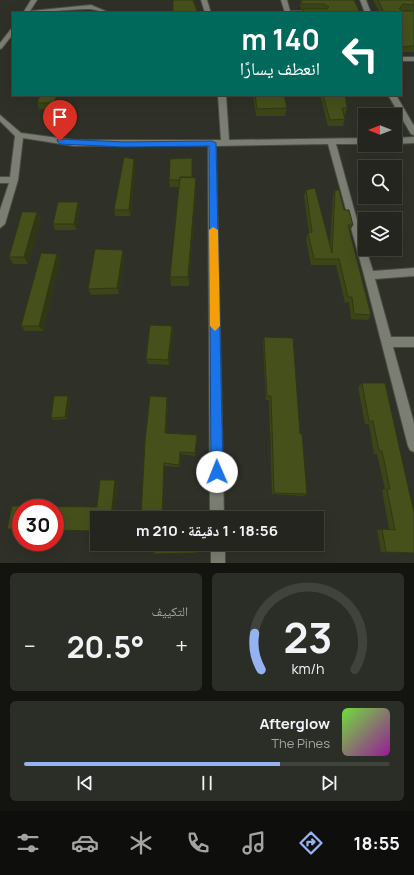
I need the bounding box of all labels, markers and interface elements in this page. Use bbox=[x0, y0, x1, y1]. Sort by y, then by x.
text: 140 m bbox=[241, 20, 320, 58]
icon: left bbox=[334, 28, 386, 80]
text: انعطف يسارًا bbox=[240, 56, 320, 80]
pin bbox=[43, 100, 77, 141]
icon: arrive bbox=[49, 106, 71, 128]
north arrow bbox=[358, 108, 402, 152]
map controls bbox=[358, 108, 402, 256]
button: search bbox=[358, 160, 402, 204]
button: layers bbox=[358, 212, 402, 256]
position arrow bbox=[196, 451, 238, 493]
speed limit sign: 30 bbox=[12, 499, 64, 551]
text: 18:56 · 1 دقيقة · 210 m bbox=[136, 520, 278, 541]
text: التكييف bbox=[152, 602, 188, 620]
text: 23 bbox=[284, 609, 332, 665]
text: 20.5° bbox=[67, 626, 145, 667]
text: − bbox=[24, 631, 36, 661]
text: + bbox=[175, 631, 188, 661]
text: km/h bbox=[291, 659, 325, 678]
text: Afterglow bbox=[259, 713, 330, 734]
text: The Pines bbox=[271, 734, 330, 752]
icon: previous bbox=[74, 772, 96, 794]
icon: pause bbox=[196, 772, 218, 794]
icon: next bbox=[318, 772, 340, 794]
icon: filters bbox=[14, 829, 42, 857]
icon: car bbox=[71, 829, 99, 857]
icon: climate bbox=[127, 829, 155, 857]
icon: phone bbox=[184, 829, 212, 857]
icon: music bbox=[240, 829, 268, 857]
icon: directions bbox=[297, 829, 325, 857]
text: 18:55 bbox=[354, 831, 400, 855]

